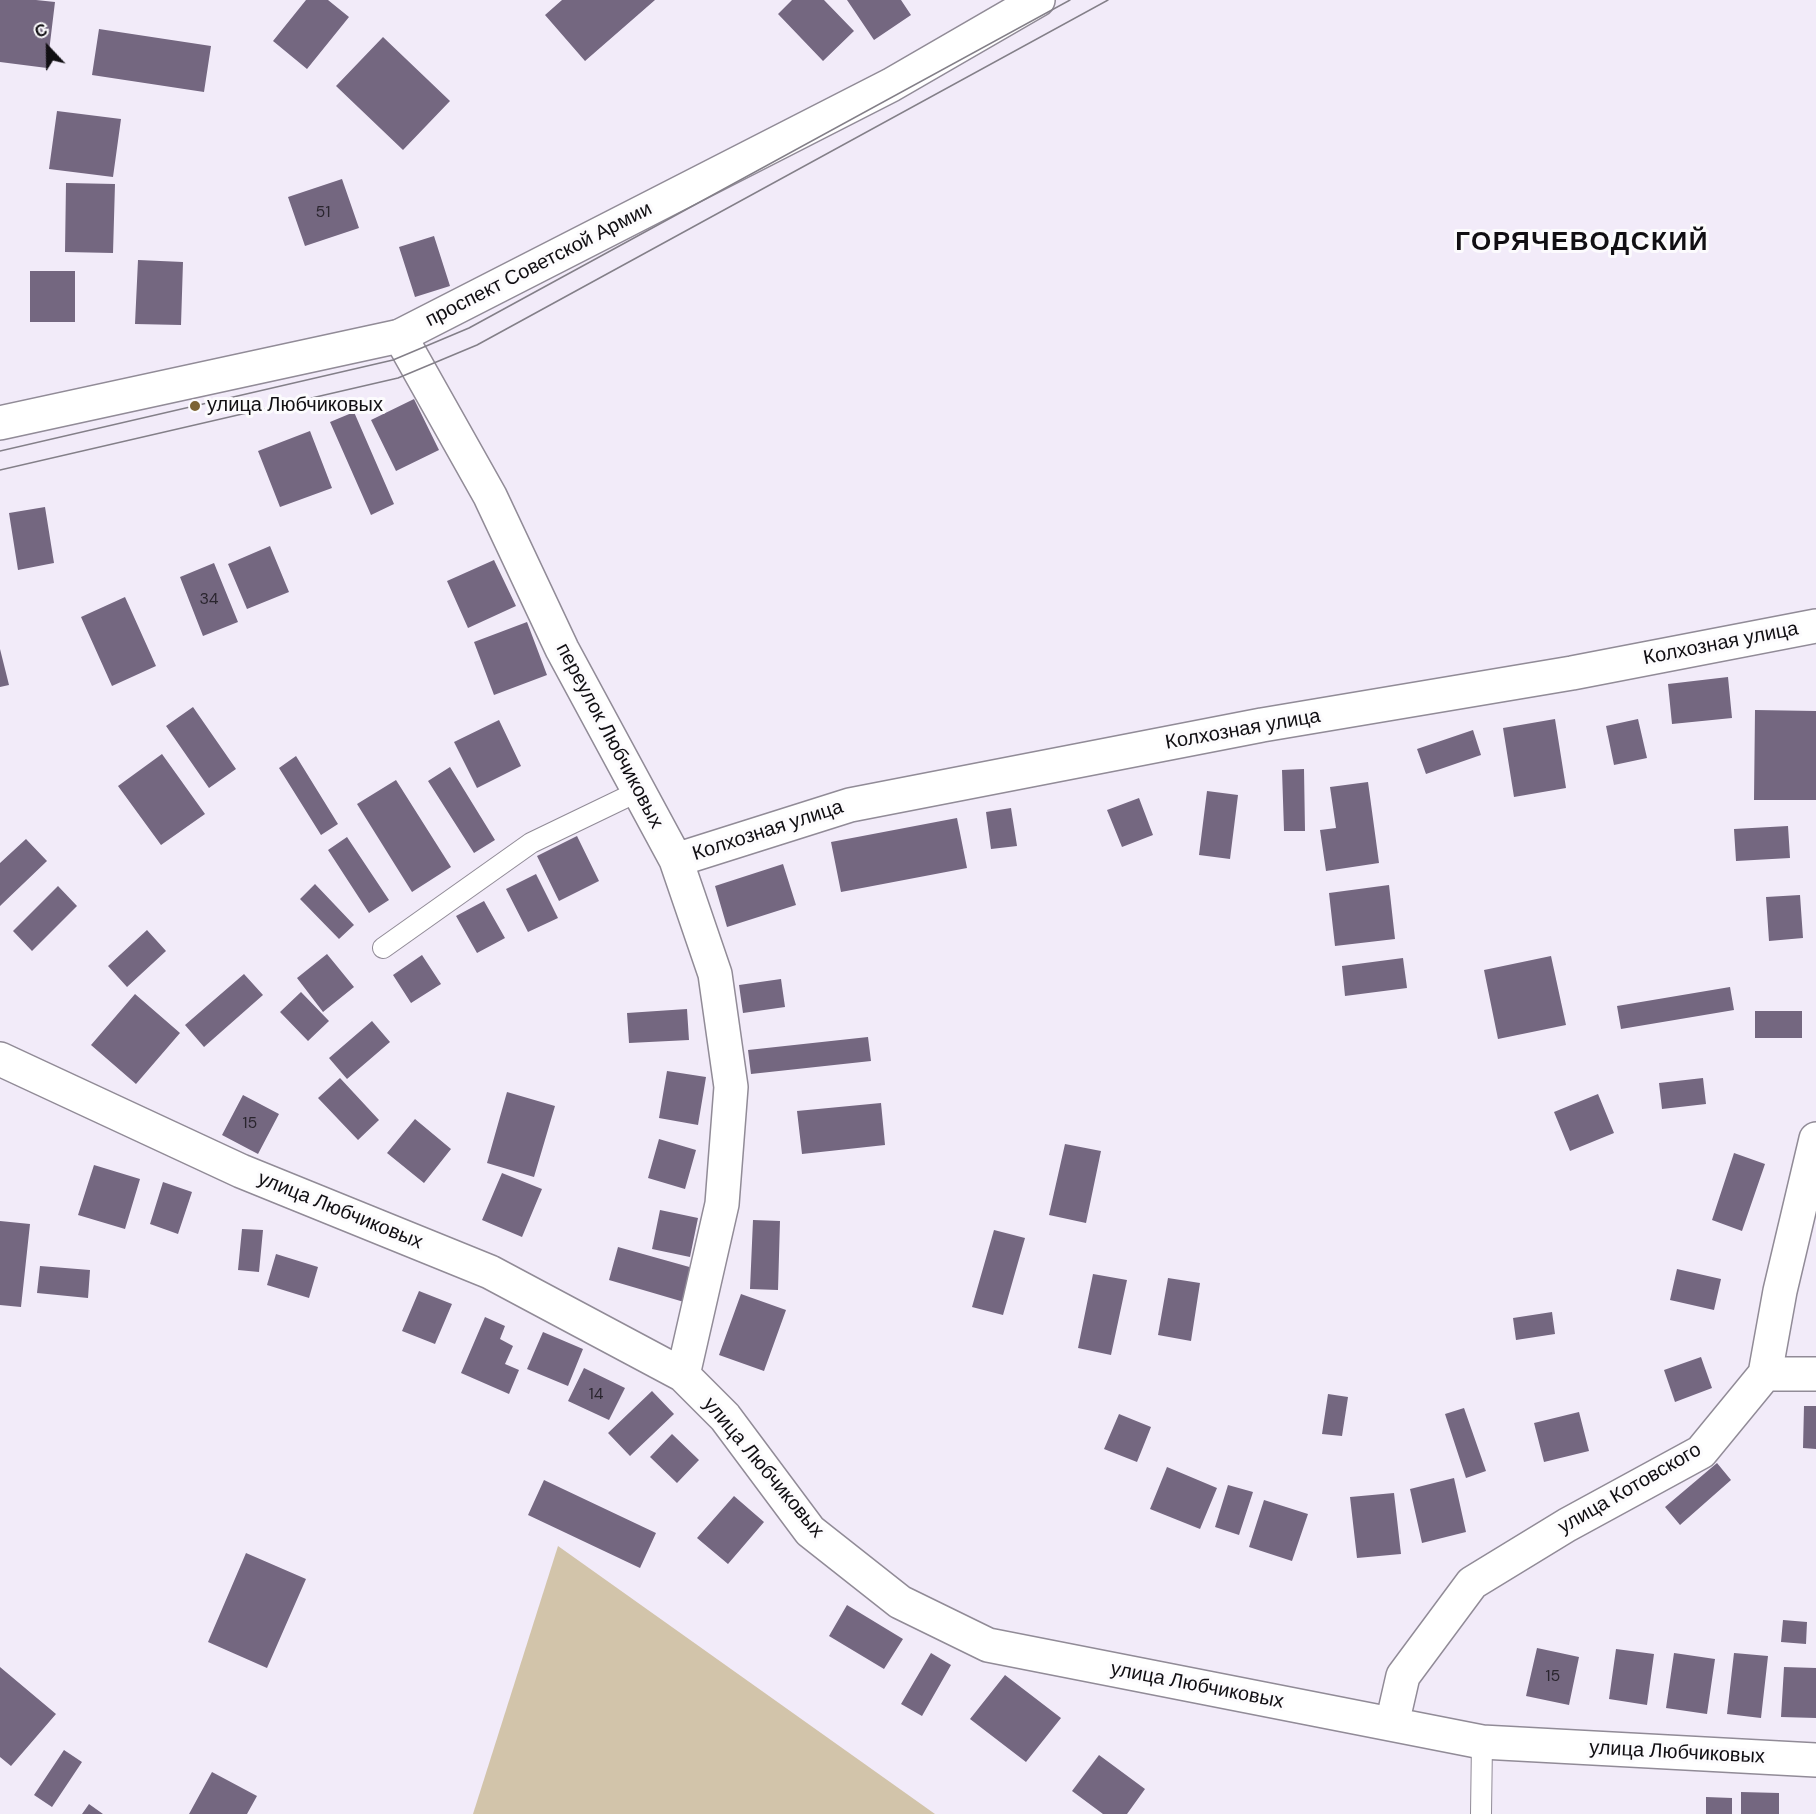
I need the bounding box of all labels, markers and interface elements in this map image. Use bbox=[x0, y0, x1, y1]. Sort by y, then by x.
north arrow bbox=[18, 18, 78, 78]
text: С bbox=[32, 19, 50, 43]
street label: проспект Советской Армии bbox=[422, 197, 656, 333]
house number: 51 bbox=[316, 203, 330, 223]
district label: ГОРЯЧЕВОДСКИЙ bbox=[1455, 227, 1709, 259]
place label: улица Любчиковых bbox=[207, 394, 383, 418]
marker: улица Любчиковых bbox=[188, 399, 202, 413]
house number: 34 bbox=[199, 590, 219, 610]
street label: Колхозная улица bbox=[1642, 617, 1800, 671]
street label: переулок Любчиковых bbox=[550, 639, 668, 833]
street label: Колхозная улица bbox=[1164, 705, 1322, 755]
street label: Колхозная улица bbox=[690, 795, 846, 867]
house number: 15 bbox=[243, 1114, 257, 1134]
street label: улица Любчиковых bbox=[254, 1167, 426, 1255]
house number: 14 bbox=[589, 1385, 603, 1405]
street label: улица Любчиковых bbox=[697, 1393, 829, 1543]
street label: улица Котовского bbox=[1554, 1438, 1706, 1540]
street label: улица Любчиковых bbox=[1108, 1657, 1286, 1715]
house number: 15 bbox=[1546, 1667, 1560, 1687]
street label: улица Любчиковых bbox=[1589, 1736, 1765, 1770]

